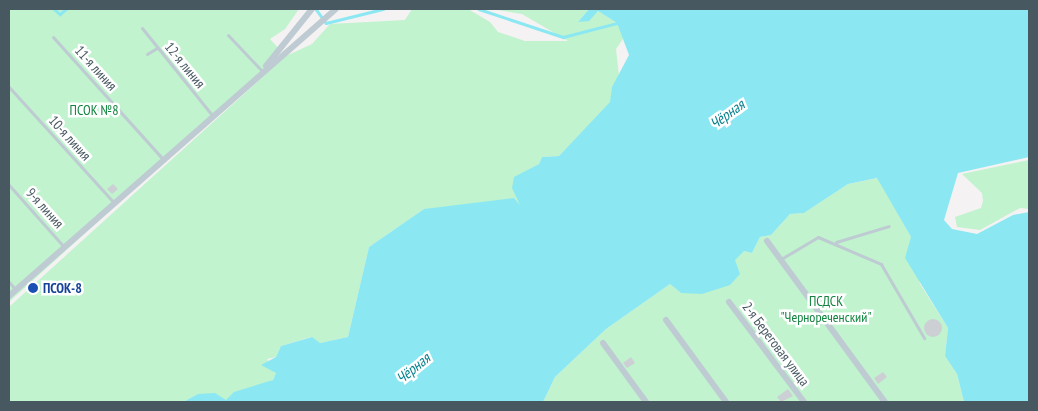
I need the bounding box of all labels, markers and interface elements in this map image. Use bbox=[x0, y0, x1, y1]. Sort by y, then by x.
street label: 12-я линия bbox=[161, 39, 209, 91]
street label: 11-я линия bbox=[72, 42, 120, 94]
water label: Чёрная bbox=[706, 95, 748, 133]
park label: ПСОК №8 bbox=[70, 102, 118, 118]
street label: 10-я линия bbox=[46, 112, 94, 164]
street label: 9-я линия bbox=[23, 184, 67, 232]
place label: ПСОК-8 bbox=[43, 280, 82, 296]
marker: ПСОК-8 bbox=[27, 282, 39, 294]
park label: ПСДСК "Чернореченский" bbox=[781, 293, 871, 326]
street label: 2-я Береговая улица bbox=[739, 299, 813, 389]
water label: Чёрная bbox=[392, 349, 434, 387]

